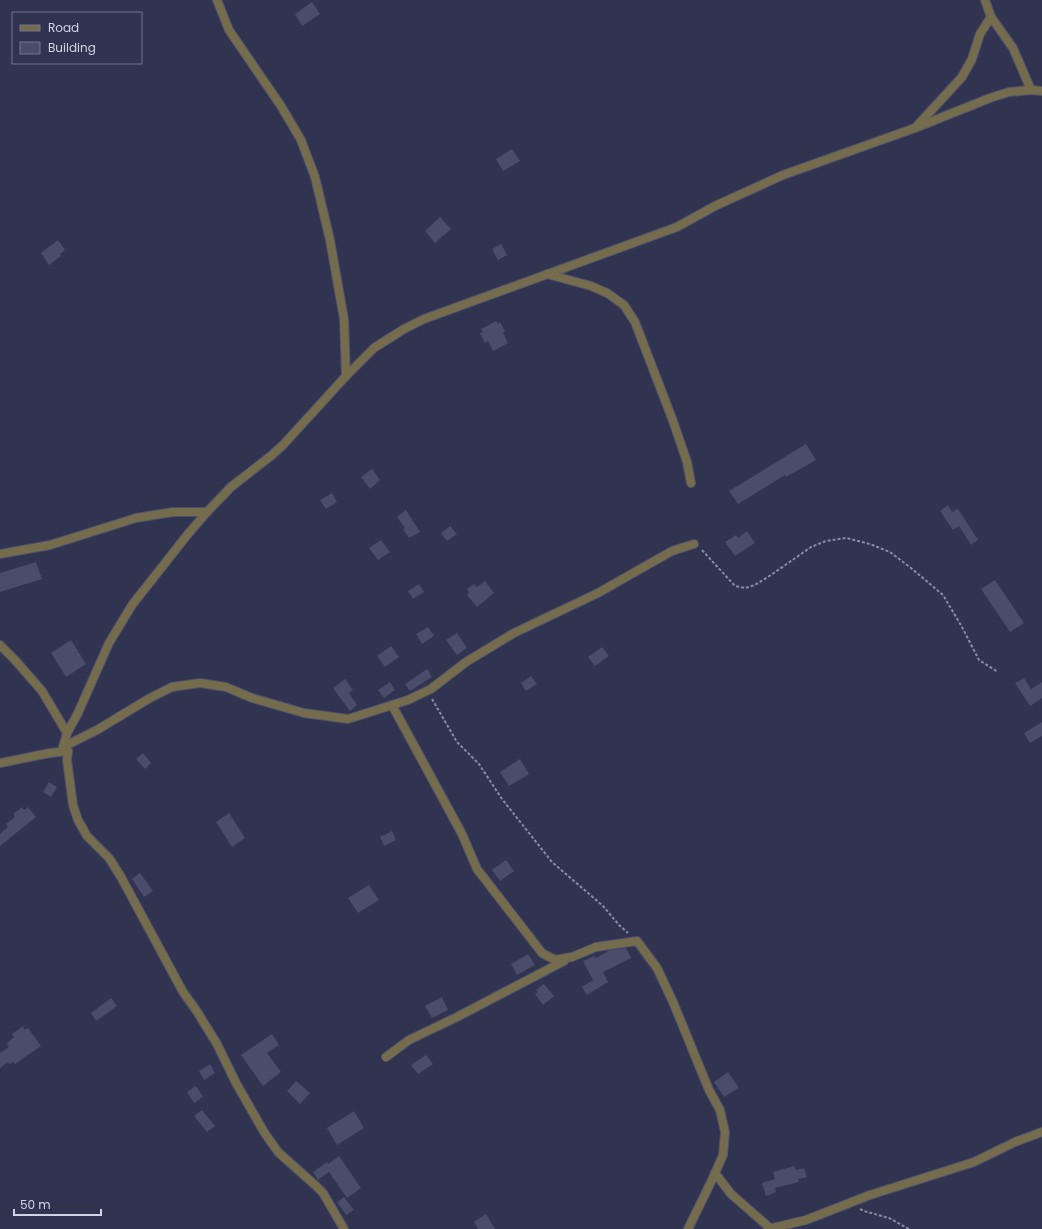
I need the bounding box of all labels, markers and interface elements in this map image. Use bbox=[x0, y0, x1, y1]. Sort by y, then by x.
legend bbox=[12, 12, 142, 64]
text: Road bbox=[48, 19, 79, 36]
text: Building bbox=[48, 39, 96, 56]
scale bar bbox=[14, 1191, 101, 1217]
text: 50 m bbox=[20, 1196, 51, 1213]

